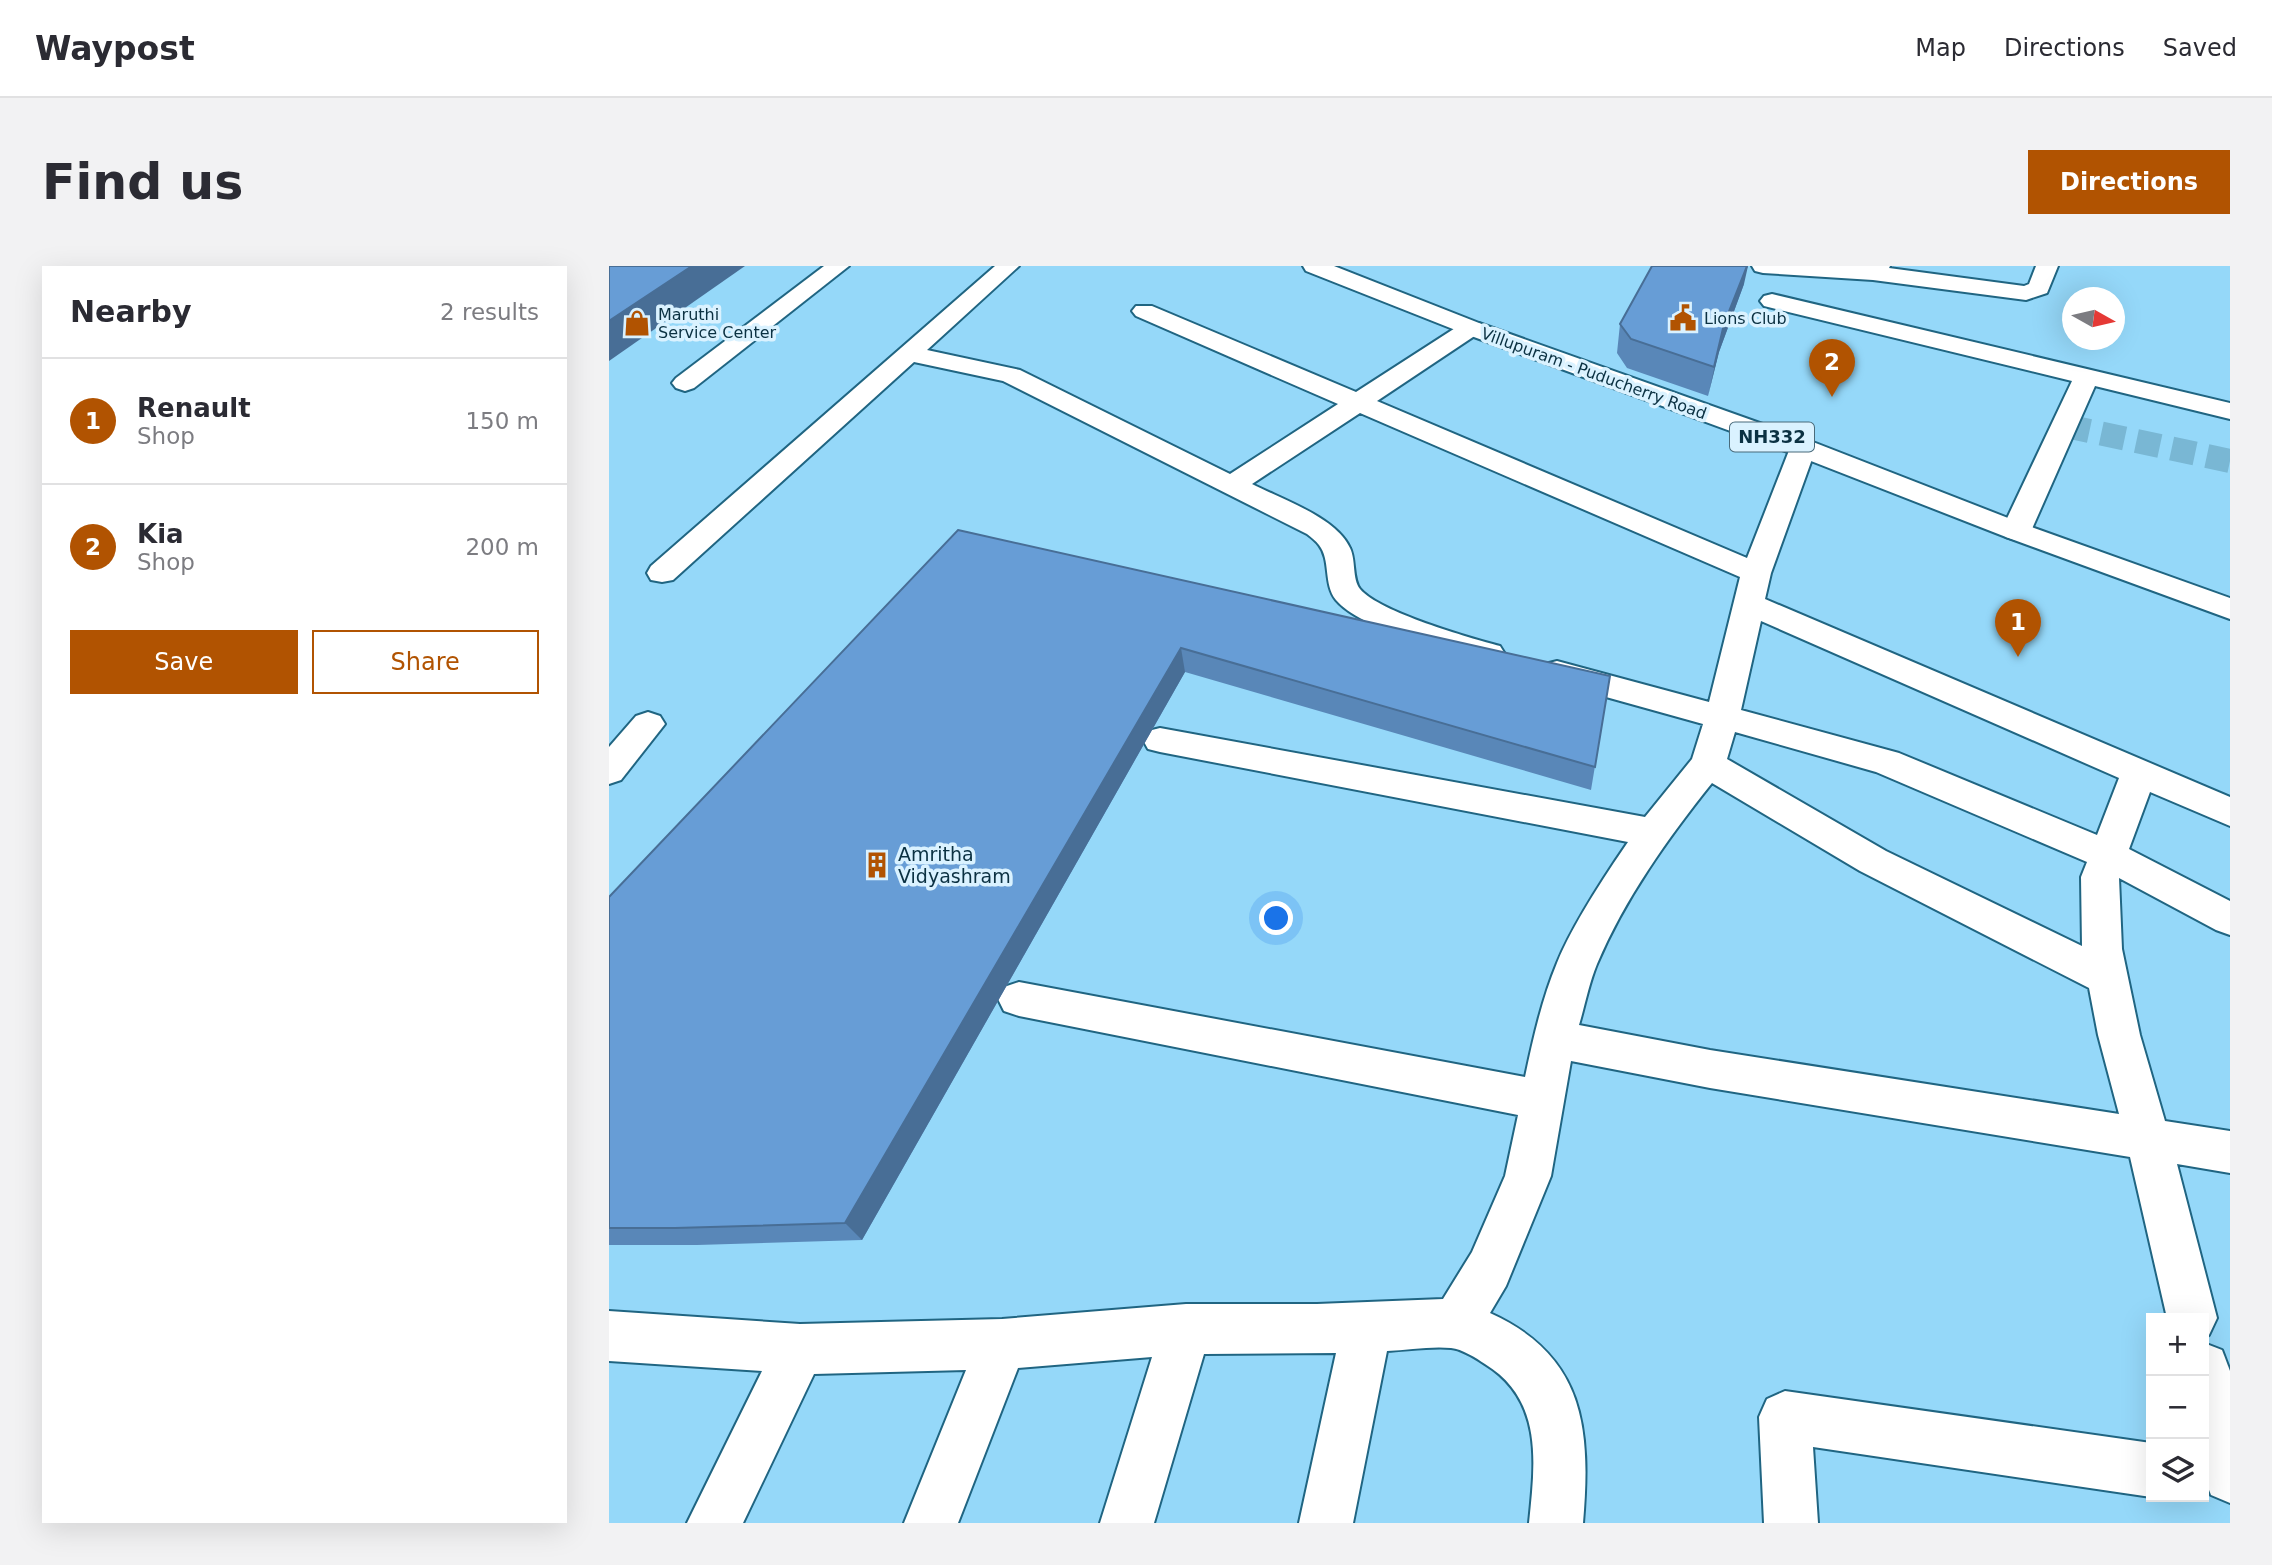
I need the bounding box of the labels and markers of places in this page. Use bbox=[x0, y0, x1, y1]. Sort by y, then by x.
public building icon: Lions Club bbox=[1668, 303, 1698, 333]
place label: Maruthi Service Center bbox=[658, 305, 776, 342]
shop icon: Maruthi Service Center bbox=[622, 308, 652, 338]
place label: Lions Club bbox=[1704, 309, 1787, 328]
pin: 2 bbox=[1809, 339, 1855, 397]
pin: 1 bbox=[1995, 599, 2041, 657]
place label: Amritha Vidyashram bbox=[898, 843, 1011, 887]
building icon: Amritha Vidyashram bbox=[862, 850, 892, 880]

